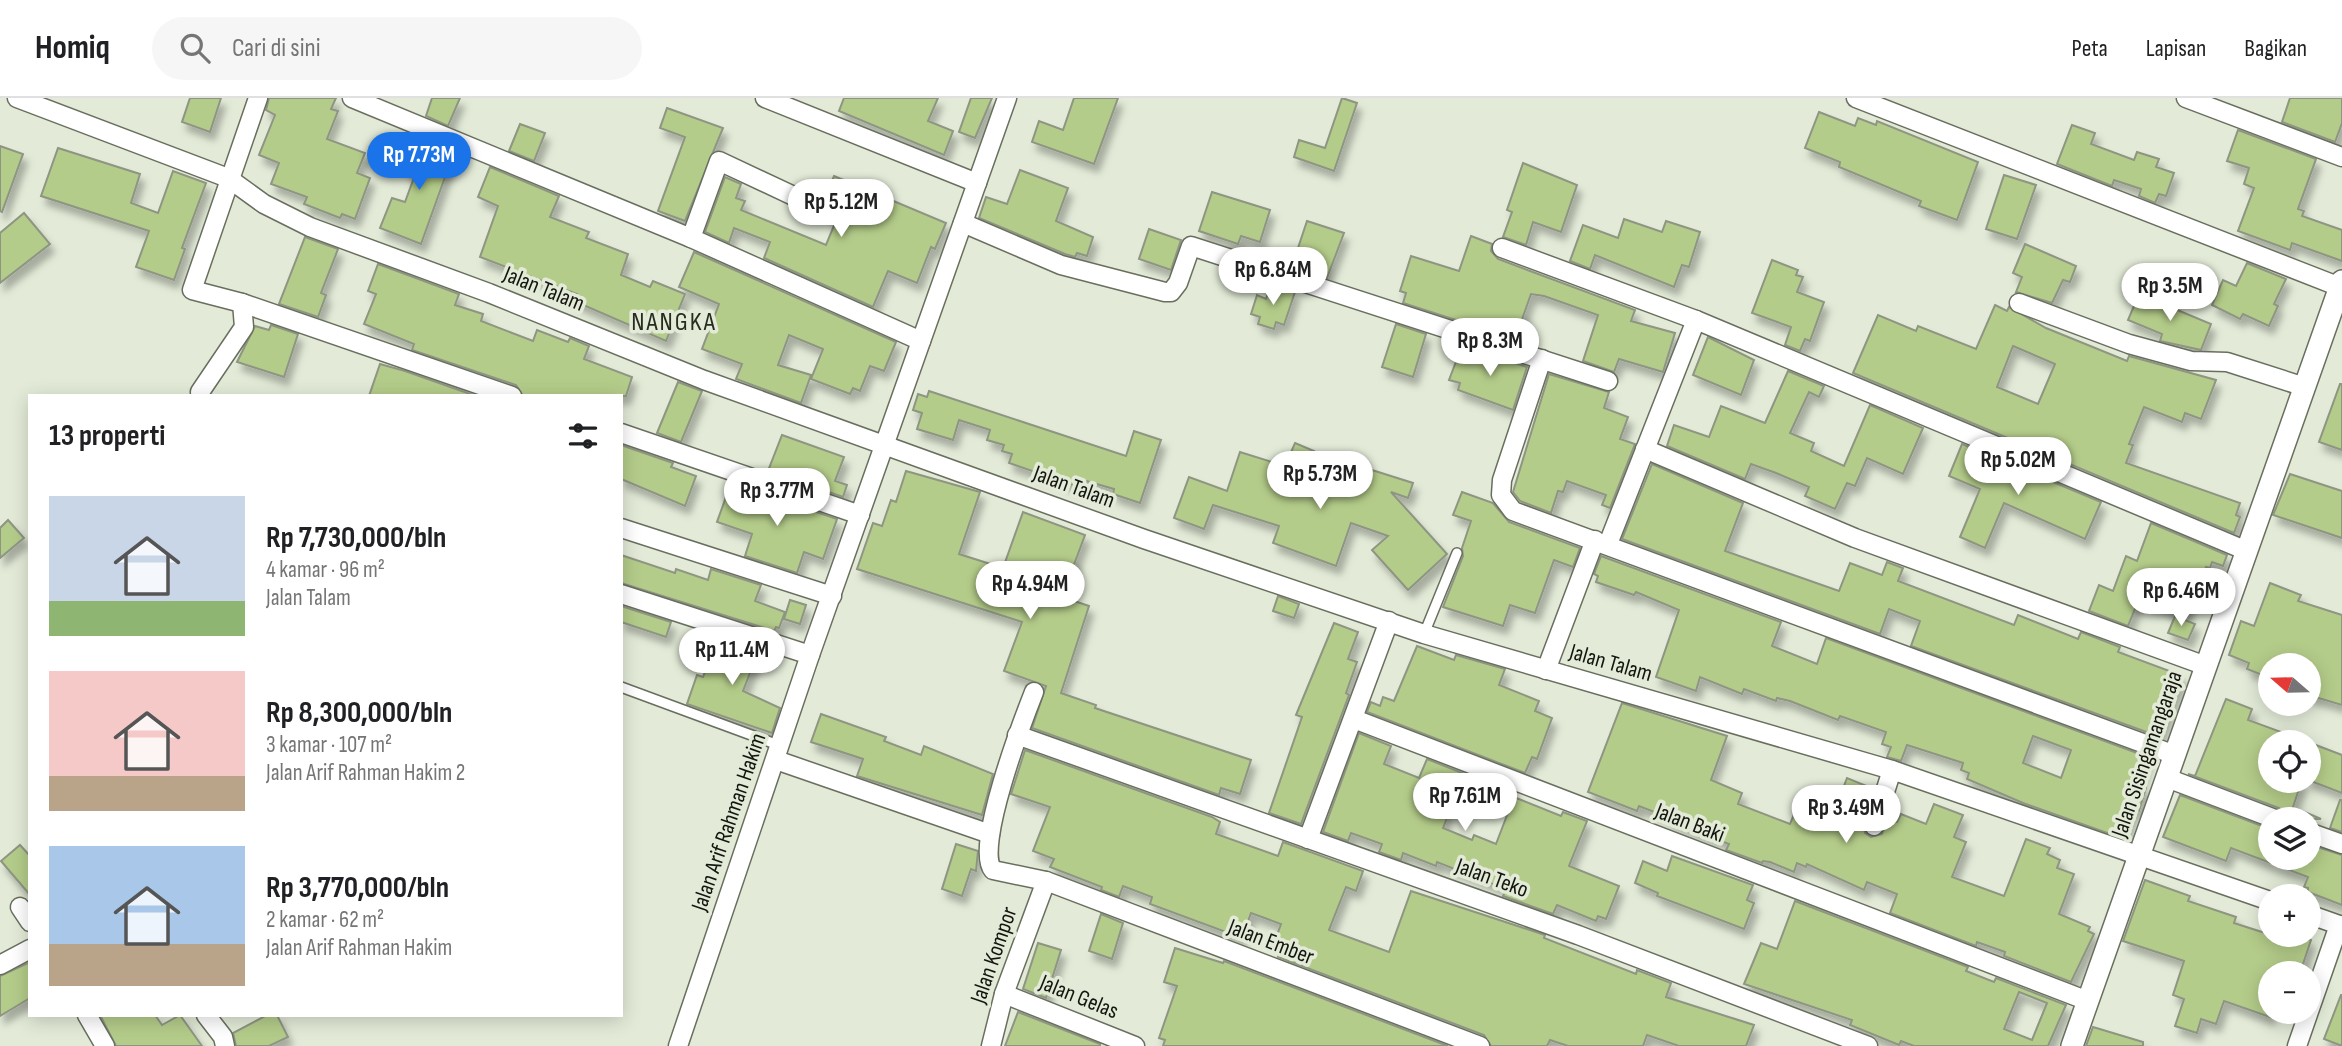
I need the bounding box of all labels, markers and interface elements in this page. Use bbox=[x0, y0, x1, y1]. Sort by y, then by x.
search box bbox=[152, 17, 642, 80]
text: Homiq bbox=[35, 28, 110, 68]
icon: search bbox=[176, 29, 214, 67]
text: Cari di sini bbox=[232, 33, 320, 64]
text: Peta bbox=[2072, 34, 2108, 63]
text: Lapisan bbox=[2146, 34, 2206, 63]
text: Bagikan bbox=[2244, 34, 2307, 63]
pin: Rp 7.73M bbox=[347, 132, 491, 192]
text: Rp 7.73M bbox=[383, 141, 455, 169]
pin: Rp 5.12M bbox=[769, 180, 913, 239]
text: Rp 5.12M bbox=[804, 188, 878, 216]
pin: Rp 6.84M bbox=[1201, 248, 1345, 307]
text: Rp 6.84M bbox=[1235, 256, 1311, 284]
street label: Jalan Talam bbox=[499, 260, 589, 318]
pin: Rp 3.5M bbox=[2105, 264, 2235, 323]
text: Rp 3.5M bbox=[2137, 272, 2203, 300]
district label: NANGKA bbox=[631, 307, 717, 338]
pin: Rp 8.3M bbox=[1425, 318, 1555, 378]
text: Rp 8.3M bbox=[1457, 327, 1523, 355]
icon: filters bbox=[564, 417, 602, 455]
text: 13 properti bbox=[49, 418, 165, 454]
pin: Rp 5.02M bbox=[1946, 438, 2090, 497]
text: Rp 5.02M bbox=[1980, 446, 2056, 474]
pin: Rp 5.73M bbox=[1248, 452, 1392, 511]
street label: Jalan Talam bbox=[1028, 459, 1119, 515]
text: Rp 5.73M bbox=[1283, 460, 1357, 488]
pin: Rp 3.77M bbox=[705, 468, 849, 528]
text: Rp 3.77M bbox=[740, 477, 814, 505]
text: Rp 7,730,000/bln bbox=[266, 520, 446, 556]
icon: home bbox=[105, 524, 189, 608]
text: 4 kamar · 96 m² bbox=[266, 556, 385, 584]
pin: Rp 4.94M bbox=[958, 561, 1102, 621]
pin: Rp 6.46M bbox=[2109, 568, 2253, 628]
text: Rp 4.94M bbox=[992, 570, 1068, 598]
text: Rp 6.46M bbox=[2143, 577, 2219, 605]
text: Jalan Talam bbox=[266, 584, 351, 612]
pin: Rp 11.4M bbox=[660, 628, 804, 687]
text: Rp 11.4M bbox=[695, 636, 769, 664]
street label: Jalan Talam bbox=[1565, 638, 1656, 688]
north arrow bbox=[2258, 653, 2320, 716]
map controls bbox=[2258, 653, 2321, 1024]
street label: Jalan Sisingamangaraja bbox=[2105, 667, 2189, 842]
text: Rp 8,300,000/bln bbox=[266, 695, 452, 731]
icon: home bbox=[105, 699, 189, 783]
street label: Jalan Arif Rahman Hakim bbox=[685, 729, 773, 916]
button: locate bbox=[2258, 730, 2321, 793]
text: 3 kamar · 107 m² bbox=[266, 731, 392, 759]
text: Jalan Arif Rahman Hakim 2 bbox=[266, 759, 465, 787]
pin: Rp 7.61M bbox=[1393, 774, 1537, 833]
text: Rp 7.61M bbox=[1429, 782, 1501, 810]
pin: Rp 3.49M bbox=[1774, 786, 1918, 845]
text: Rp 3.49M bbox=[1808, 794, 1884, 822]
street label: Jalan Baki bbox=[1650, 797, 1729, 849]
button: layers bbox=[2258, 807, 2321, 870]
street label: Jalan Teko bbox=[1451, 852, 1532, 904]
text: Rp 3,770,000/bln bbox=[266, 870, 449, 906]
icon: home bbox=[105, 874, 189, 958]
button: + bbox=[2258, 884, 2321, 947]
street label: Jalan Kompor bbox=[964, 903, 1024, 1008]
text: 2 kamar · 62 m² bbox=[266, 906, 384, 934]
street label: Jalan Ember bbox=[1223, 912, 1318, 971]
text: Jalan Arif Rahman Hakim bbox=[266, 934, 452, 962]
button: − bbox=[2258, 961, 2321, 1024]
street label: Jalan Gelas bbox=[1035, 968, 1122, 1025]

